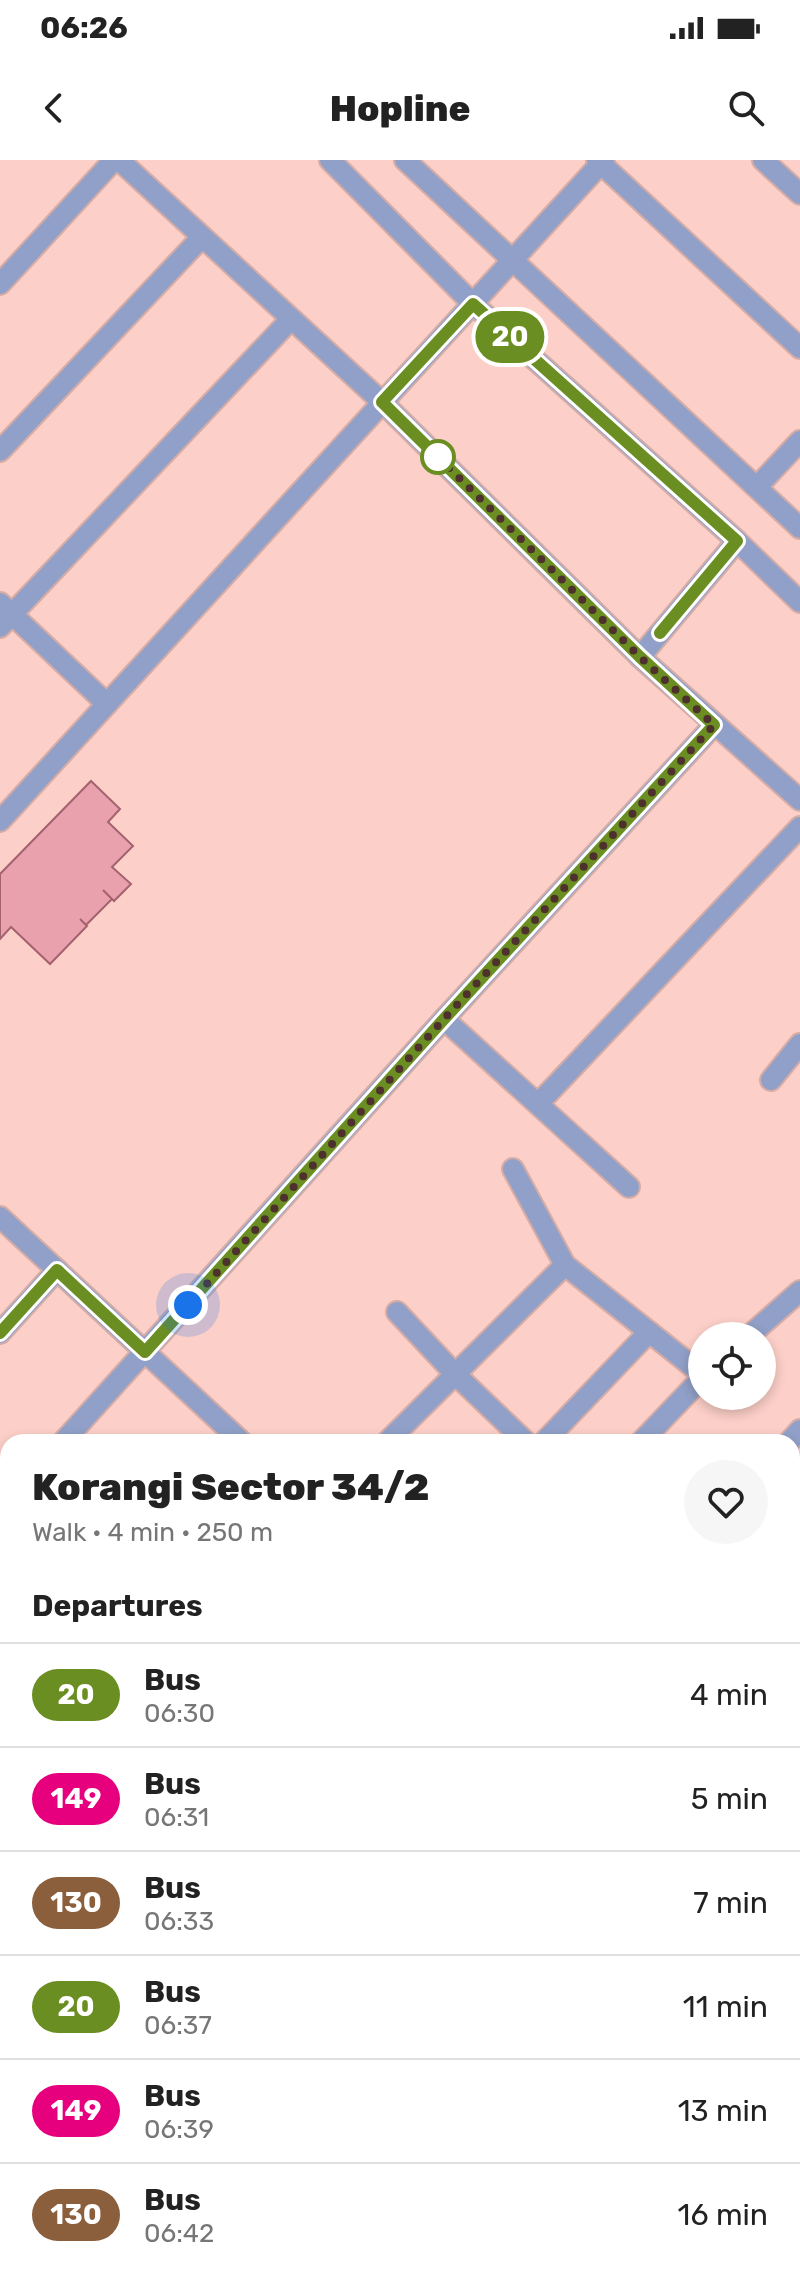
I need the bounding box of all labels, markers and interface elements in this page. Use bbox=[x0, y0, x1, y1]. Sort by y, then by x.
text: 06:26 bbox=[40, 10, 128, 46]
icon: back bbox=[32, 86, 76, 130]
icon: search bbox=[724, 86, 768, 130]
text: Hopline bbox=[330, 87, 470, 130]
line badge: 20 bbox=[474, 311, 546, 363]
text: 20 bbox=[491, 320, 529, 353]
unlabelled marker bbox=[421, 440, 455, 474]
your location bbox=[168, 1285, 208, 1325]
map controls bbox=[688, 1322, 776, 1410]
button: locate bbox=[688, 1322, 776, 1410]
button: heart bbox=[684, 1460, 768, 1544]
text: Korangi Sector 34/2 bbox=[32, 1464, 430, 1510]
text: Walk · 4 min · 250 m bbox=[32, 1517, 273, 1548]
text: Departures bbox=[32, 1588, 203, 1624]
text: Bus bbox=[144, 1662, 201, 1698]
text: 4 min bbox=[690, 1677, 768, 1713]
text: 20 bbox=[57, 1678, 95, 1711]
text: 06:30 bbox=[144, 1698, 215, 1729]
text: Bus bbox=[144, 1766, 201, 1802]
text: 5 min bbox=[691, 1781, 768, 1817]
text: 149 bbox=[51, 1782, 101, 1815]
text: 06:31 bbox=[144, 1802, 209, 1833]
text: Bus bbox=[144, 1870, 201, 1906]
text: 7 min bbox=[693, 1885, 768, 1921]
text: 130 bbox=[50, 1886, 102, 1919]
text: 06:33 bbox=[144, 1906, 214, 1937]
text: Bus bbox=[144, 1974, 201, 2010]
text: 11 min bbox=[683, 1989, 768, 2025]
text: 20 bbox=[57, 1990, 95, 2023]
text: 06:37 bbox=[144, 2010, 212, 2041]
text: Bus bbox=[144, 2078, 201, 2114]
text: 13 min bbox=[678, 2093, 768, 2129]
text: 149 bbox=[51, 2094, 101, 2127]
text: 06:39 bbox=[144, 2114, 214, 2145]
text: Bus bbox=[144, 2182, 201, 2218]
text: 16 min bbox=[678, 2197, 768, 2233]
text: 130 bbox=[50, 2198, 102, 2231]
text: 06:42 bbox=[144, 2218, 214, 2249]

